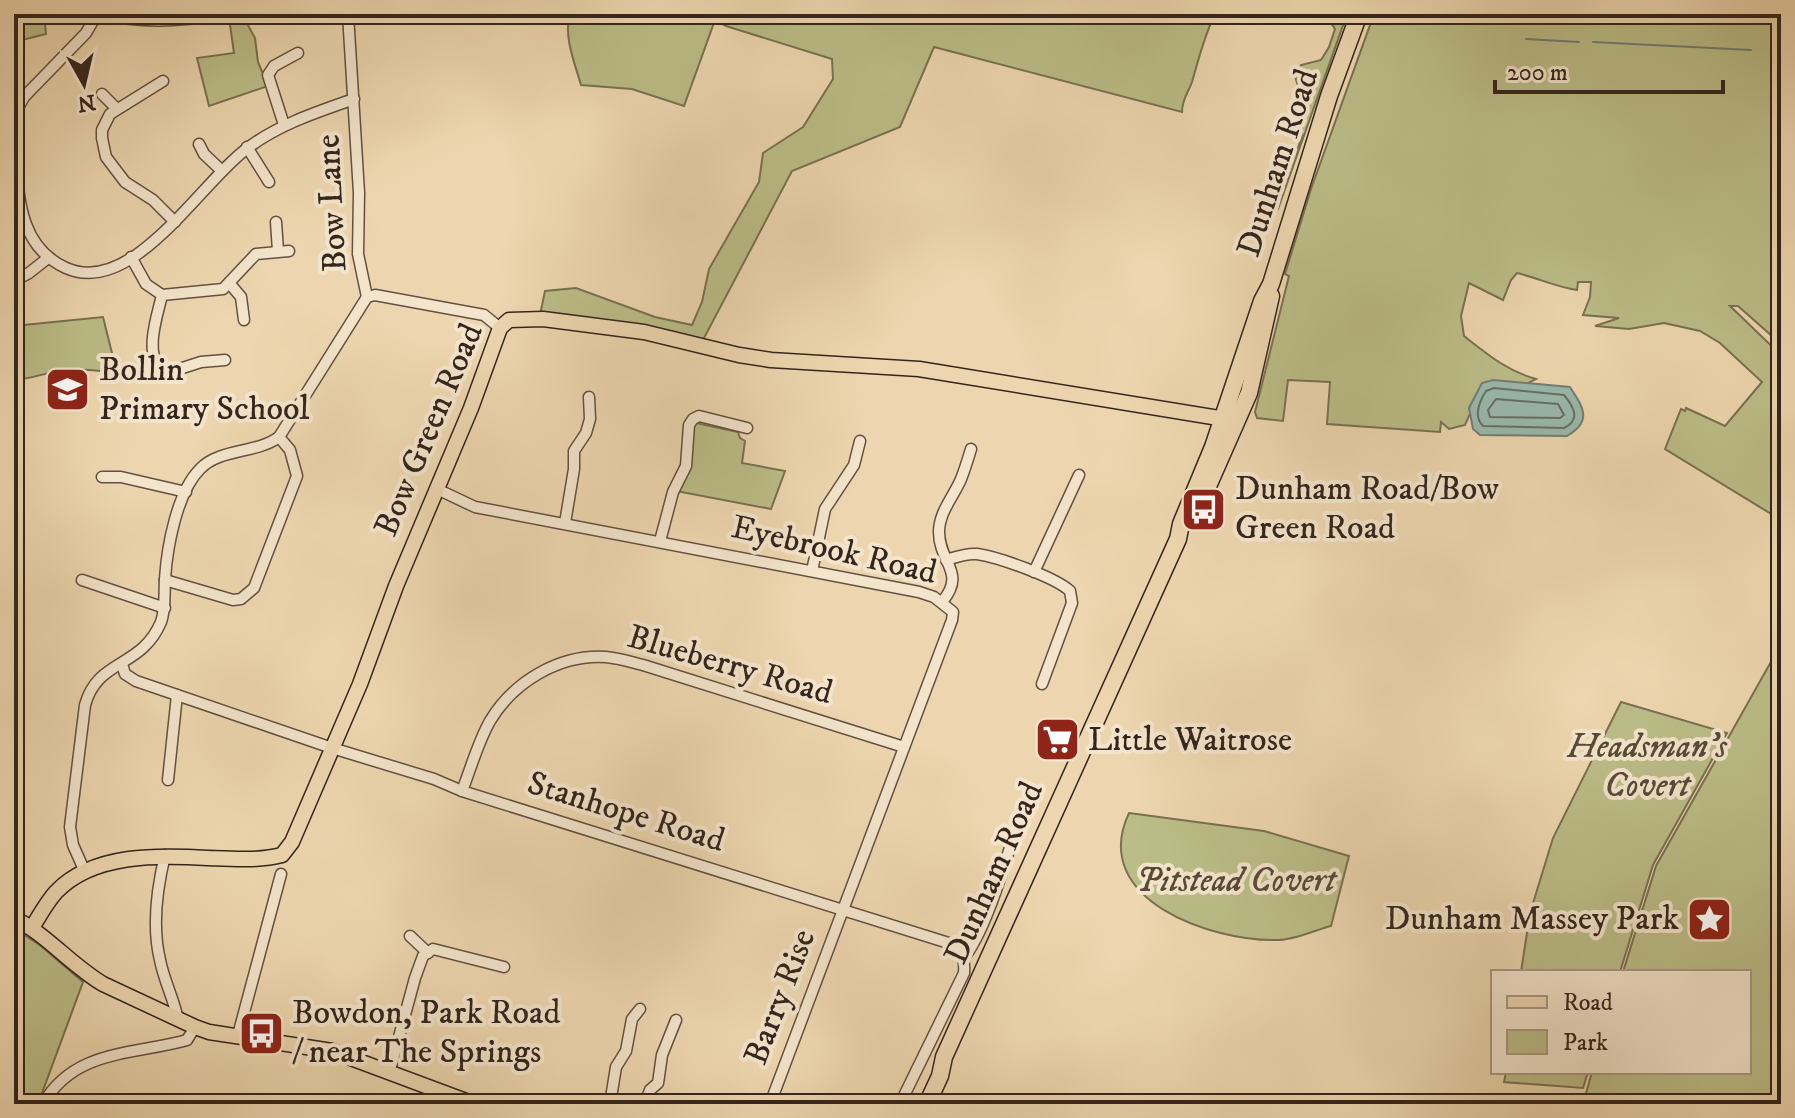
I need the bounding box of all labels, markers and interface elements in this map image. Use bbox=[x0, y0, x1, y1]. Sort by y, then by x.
north arrow bbox=[44, 44, 124, 124]
scale bar bbox=[1495, 44, 1723, 94]
text: 200 m bbox=[1507, 58, 1568, 88]
street label: Dunham Road bbox=[1228, 64, 1328, 262]
text: N bbox=[76, 88, 97, 117]
street label: Bow Lane bbox=[307, 133, 357, 273]
street label: Bow Green Road bbox=[365, 317, 493, 543]
place label: Bollin Primary School bbox=[99, 349, 310, 430]
school or university icon: Bollin Primary School bbox=[44, 366, 92, 414]
place label: Dunham Road/Bow Green Road bbox=[1235, 468, 1499, 549]
bus stop icon: Dunham Road/Bow Green Road bbox=[1180, 485, 1228, 533]
street label: Eyebrook Road bbox=[727, 506, 941, 594]
street label: Blueberry Road bbox=[623, 616, 837, 714]
supermarket icon: Little Waitrose bbox=[1033, 716, 1081, 764]
place label: Little Waitrose bbox=[1088, 719, 1292, 761]
park label: Headsman's Covert bbox=[1566, 726, 1727, 807]
street label: Stanhope Road bbox=[522, 762, 730, 862]
street label: Dunham Road bbox=[935, 775, 1053, 971]
park label: Pitstead Covert bbox=[1136, 860, 1338, 902]
place icon: Dunham Massey Park bbox=[1686, 895, 1734, 943]
place label: Dunham Massey Park bbox=[1385, 898, 1679, 940]
street label: Barry Rise bbox=[735, 923, 825, 1071]
legend bbox=[1491, 970, 1751, 1074]
text: Road bbox=[1563, 988, 1613, 1018]
place label: Bowdon, Park Road / near The Springs bbox=[292, 992, 561, 1073]
bus stop icon: Bowdon, Park Road / near The Springs bbox=[237, 1009, 285, 1057]
text: Park bbox=[1563, 1028, 1608, 1058]

